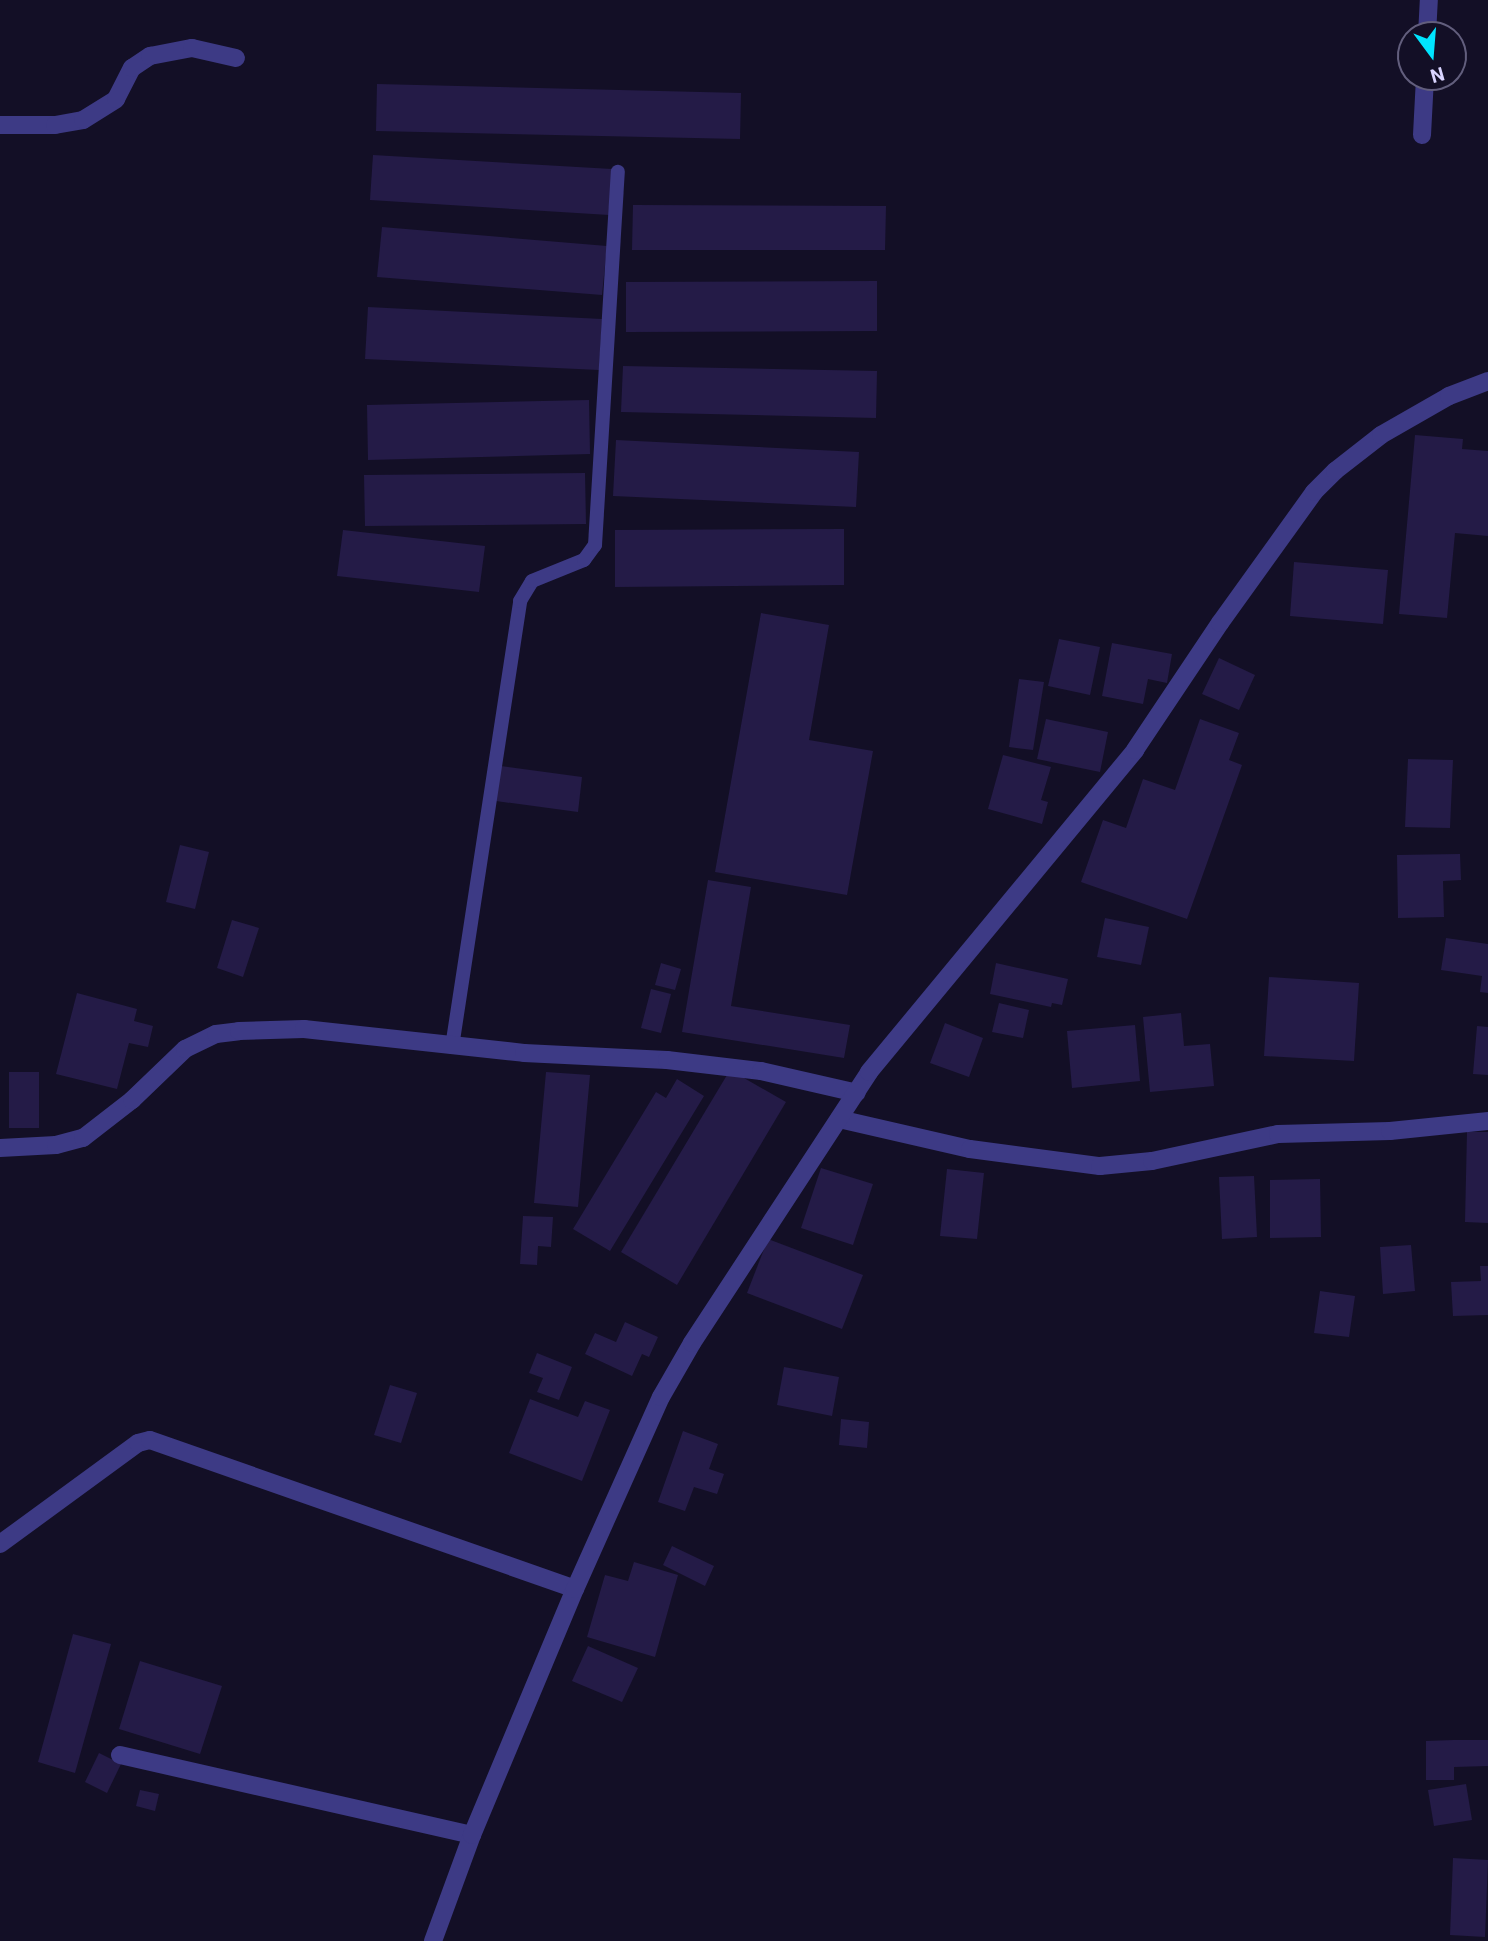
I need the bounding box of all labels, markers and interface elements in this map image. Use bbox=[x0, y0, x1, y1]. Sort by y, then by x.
north arrow bbox=[1397, 21, 1467, 91]
text: N bbox=[1428, 62, 1447, 88]

